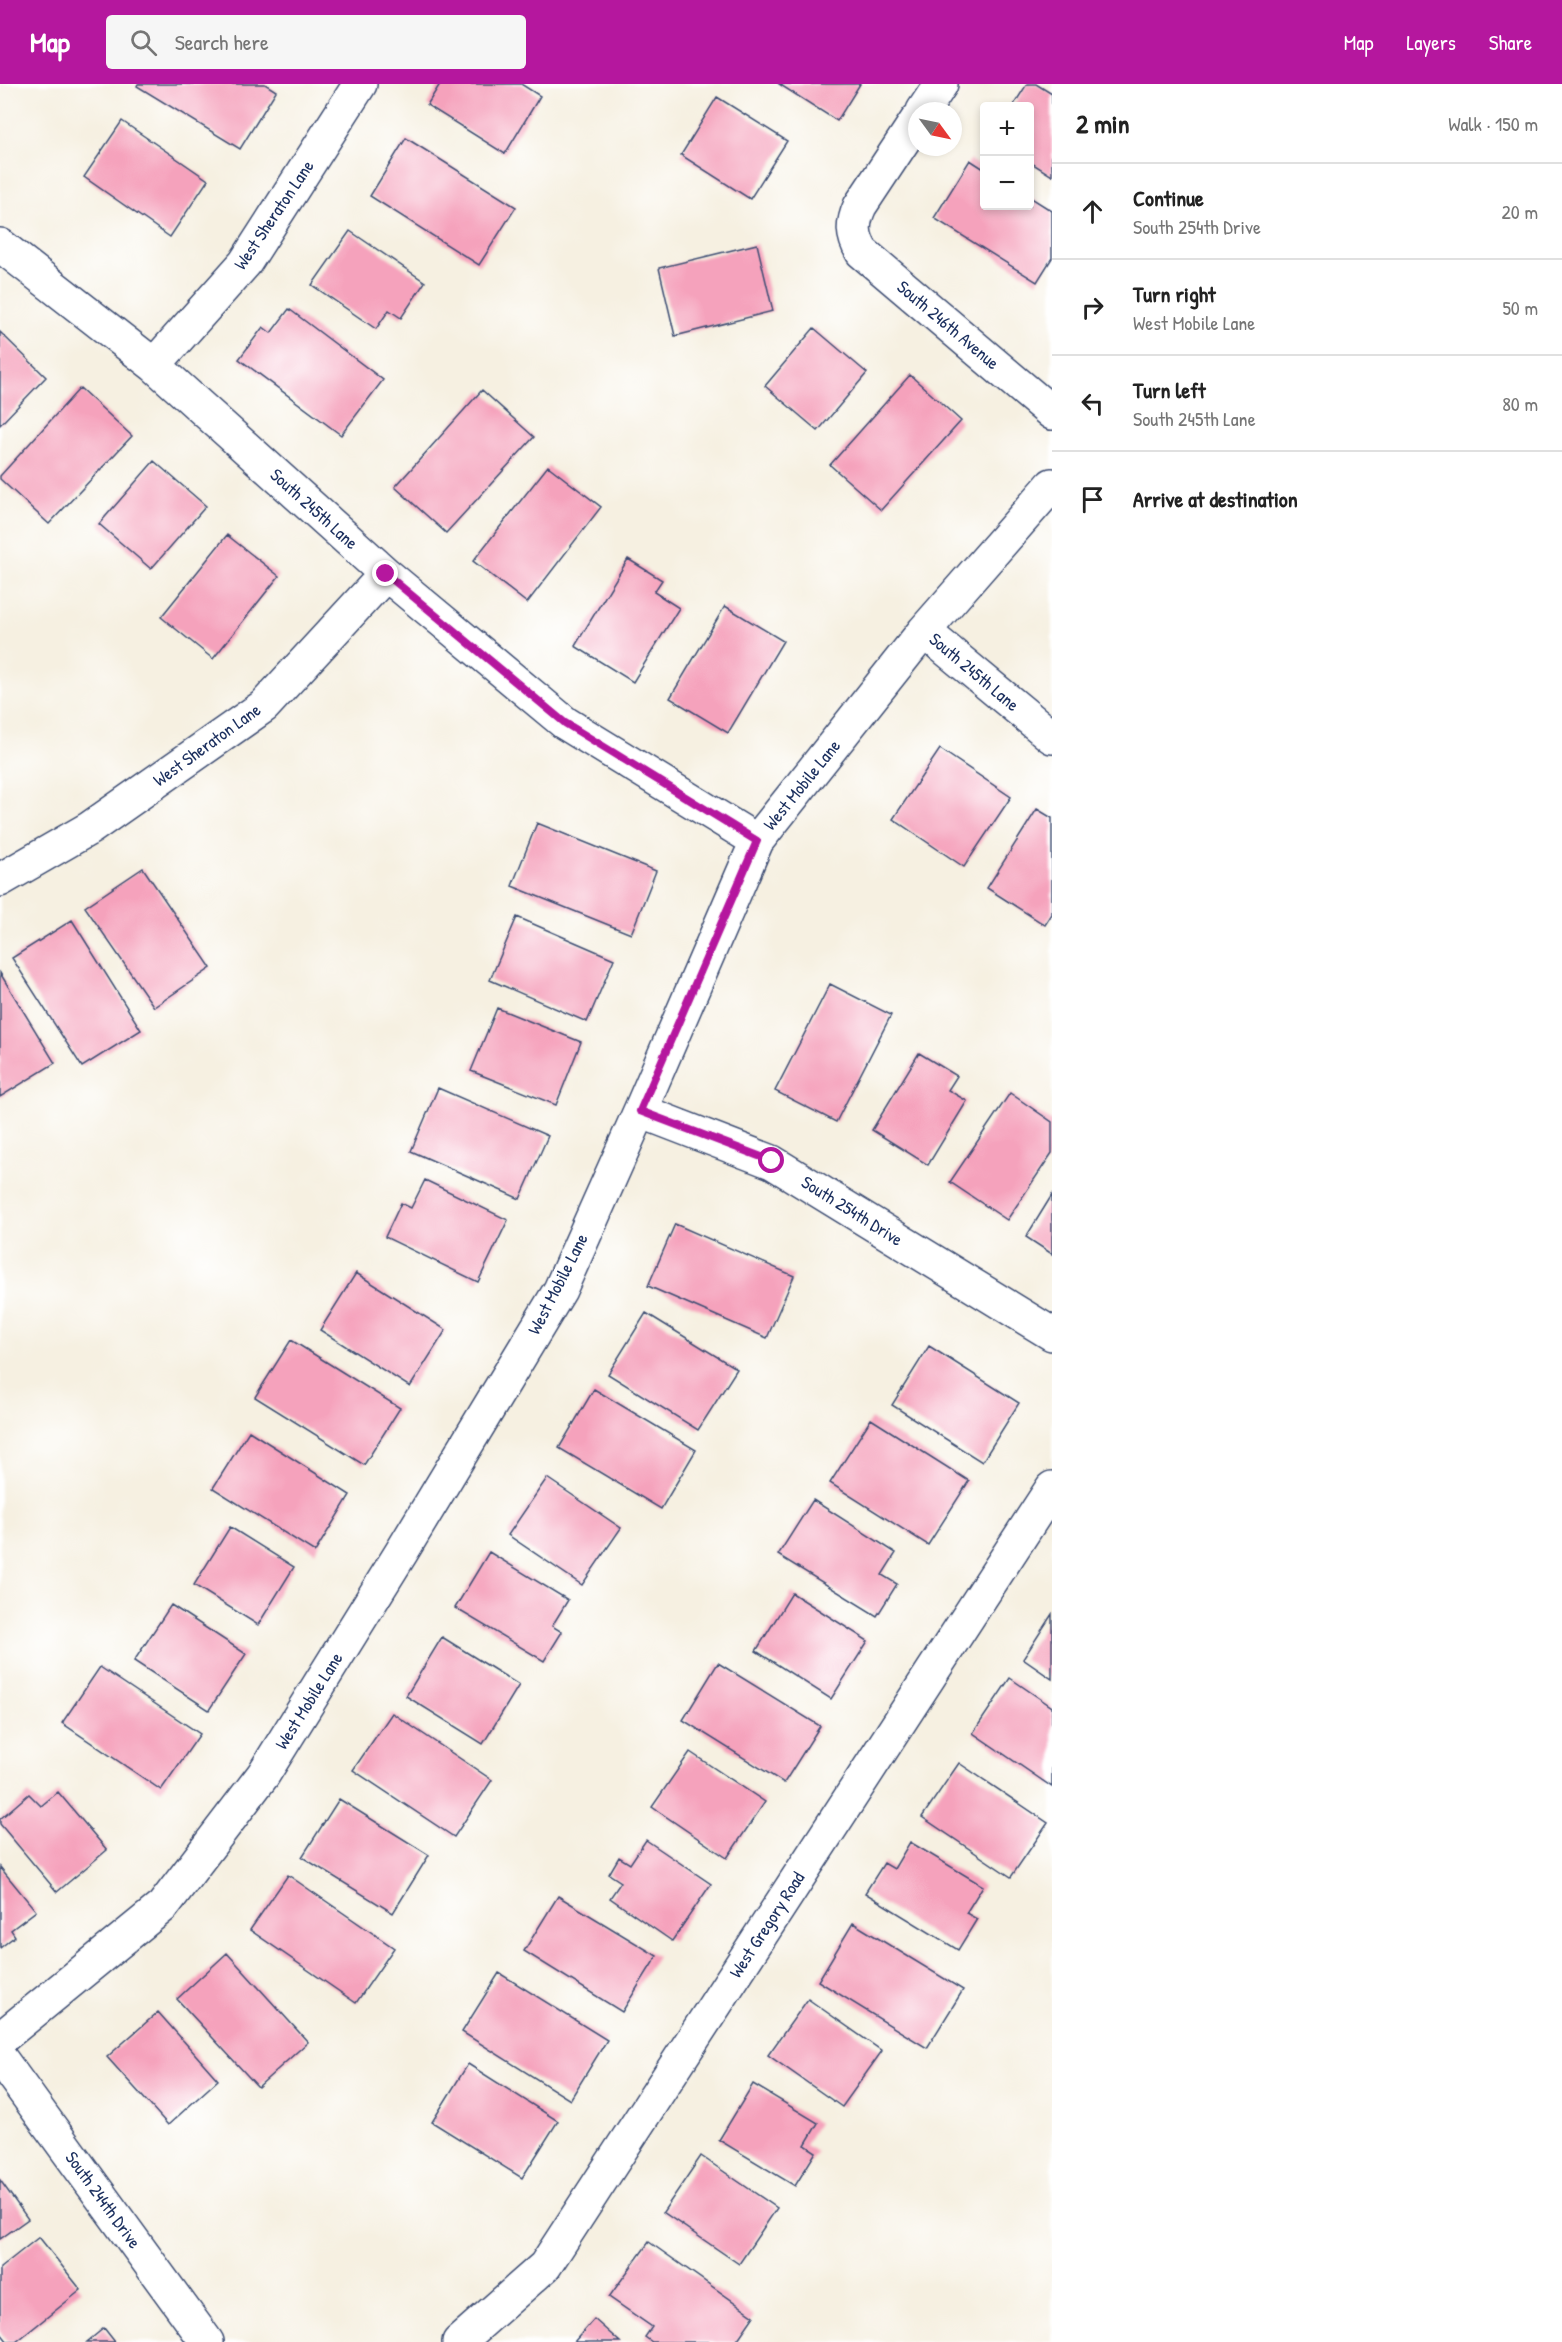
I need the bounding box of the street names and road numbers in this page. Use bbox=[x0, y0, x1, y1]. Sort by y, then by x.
street label: West Sheraton Lane bbox=[228, 155, 320, 274]
street label: South 246th Avenue bbox=[892, 274, 1005, 375]
street label: South 245th Lane bbox=[265, 462, 364, 555]
street label: South 245th Lane bbox=[924, 627, 1025, 717]
street label: West Sheraton Lane bbox=[148, 697, 266, 792]
street label: West Mobile Lane bbox=[757, 734, 846, 835]
street label: South 254th Drive bbox=[797, 1169, 908, 1252]
street label: West Mobile Lane bbox=[521, 1229, 594, 1338]
street label: West Mobile Lane bbox=[269, 1647, 348, 1754]
street label: West Gregory Road bbox=[723, 1867, 810, 1983]
street label: South 244th Drive bbox=[60, 2146, 147, 2253]

